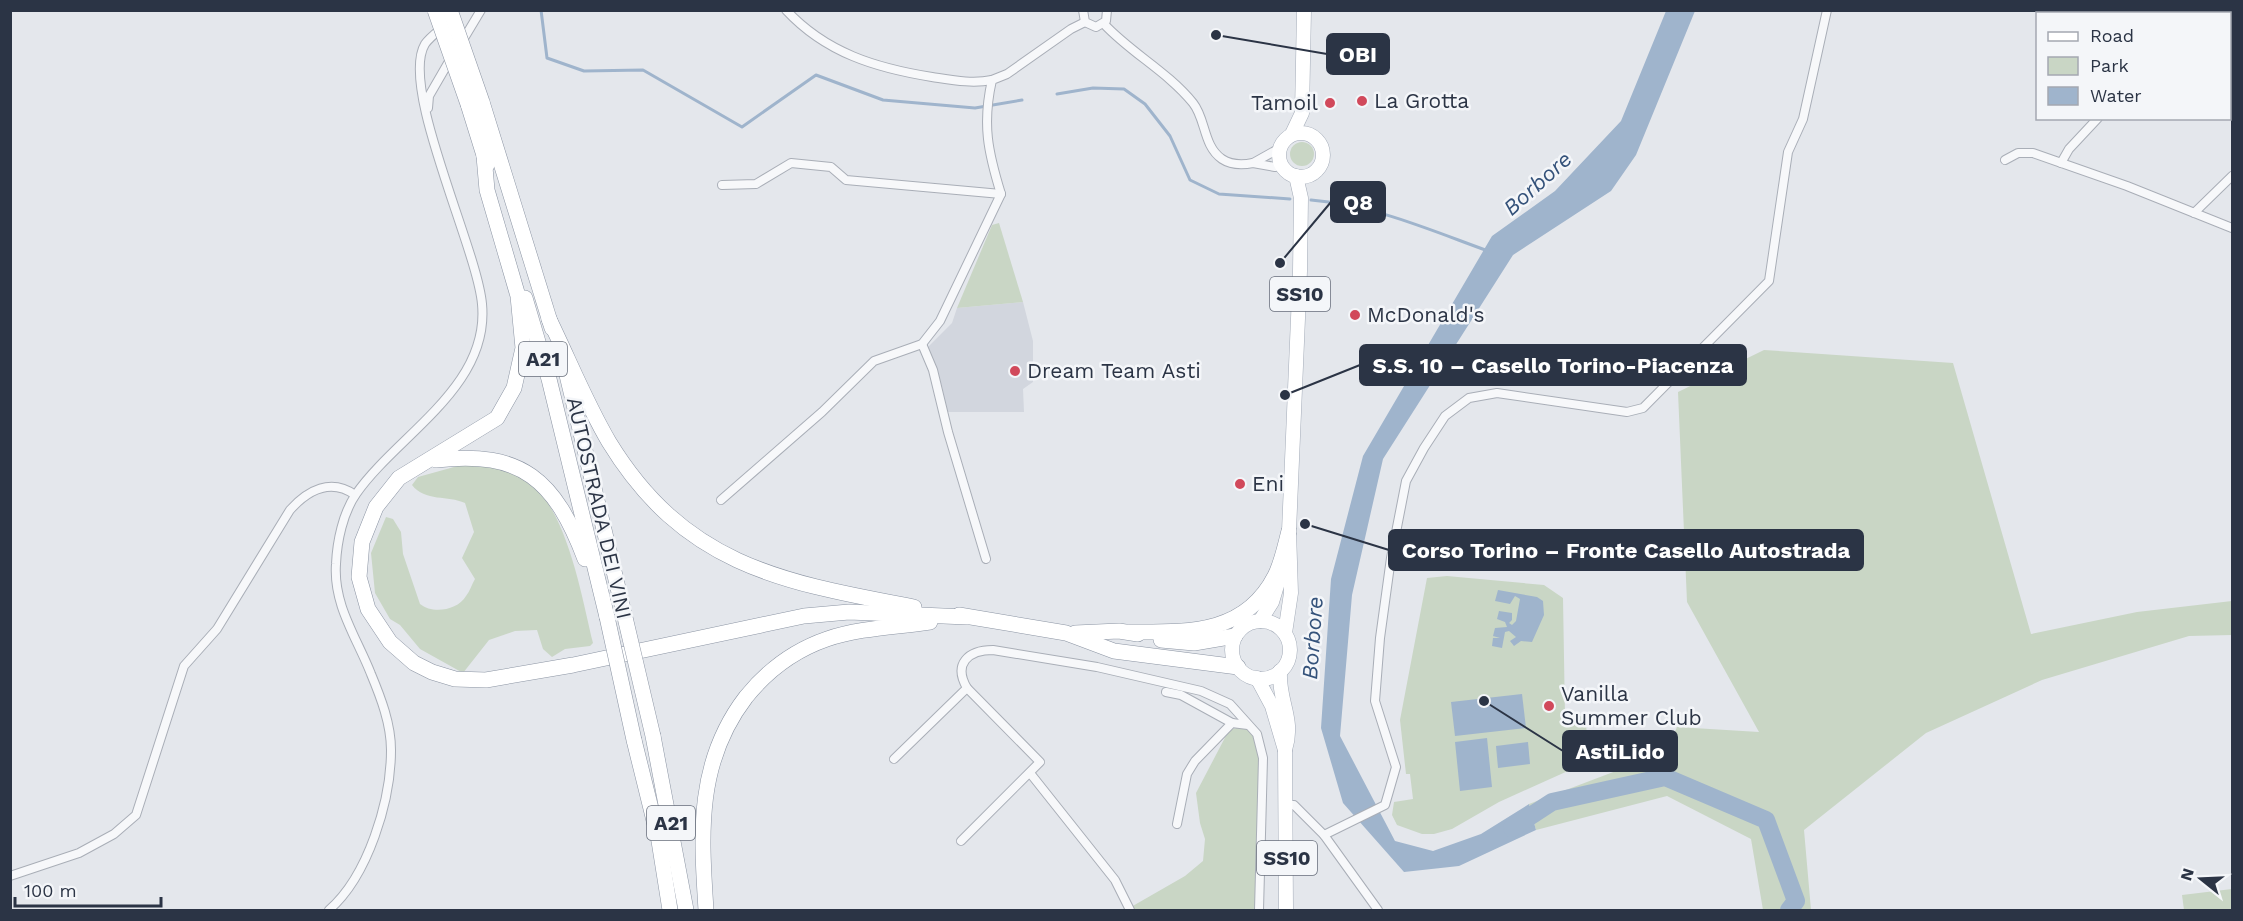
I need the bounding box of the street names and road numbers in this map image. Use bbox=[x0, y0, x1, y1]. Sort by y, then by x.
road number: SS10 bbox=[1270, 277, 1330, 311]
road number: A21 bbox=[519, 342, 567, 376]
street label: AUTOSTRADA DEI VINI bbox=[562, 394, 637, 621]
road number: A21 bbox=[647, 806, 695, 840]
road number: SS10 bbox=[1257, 841, 1317, 875]

